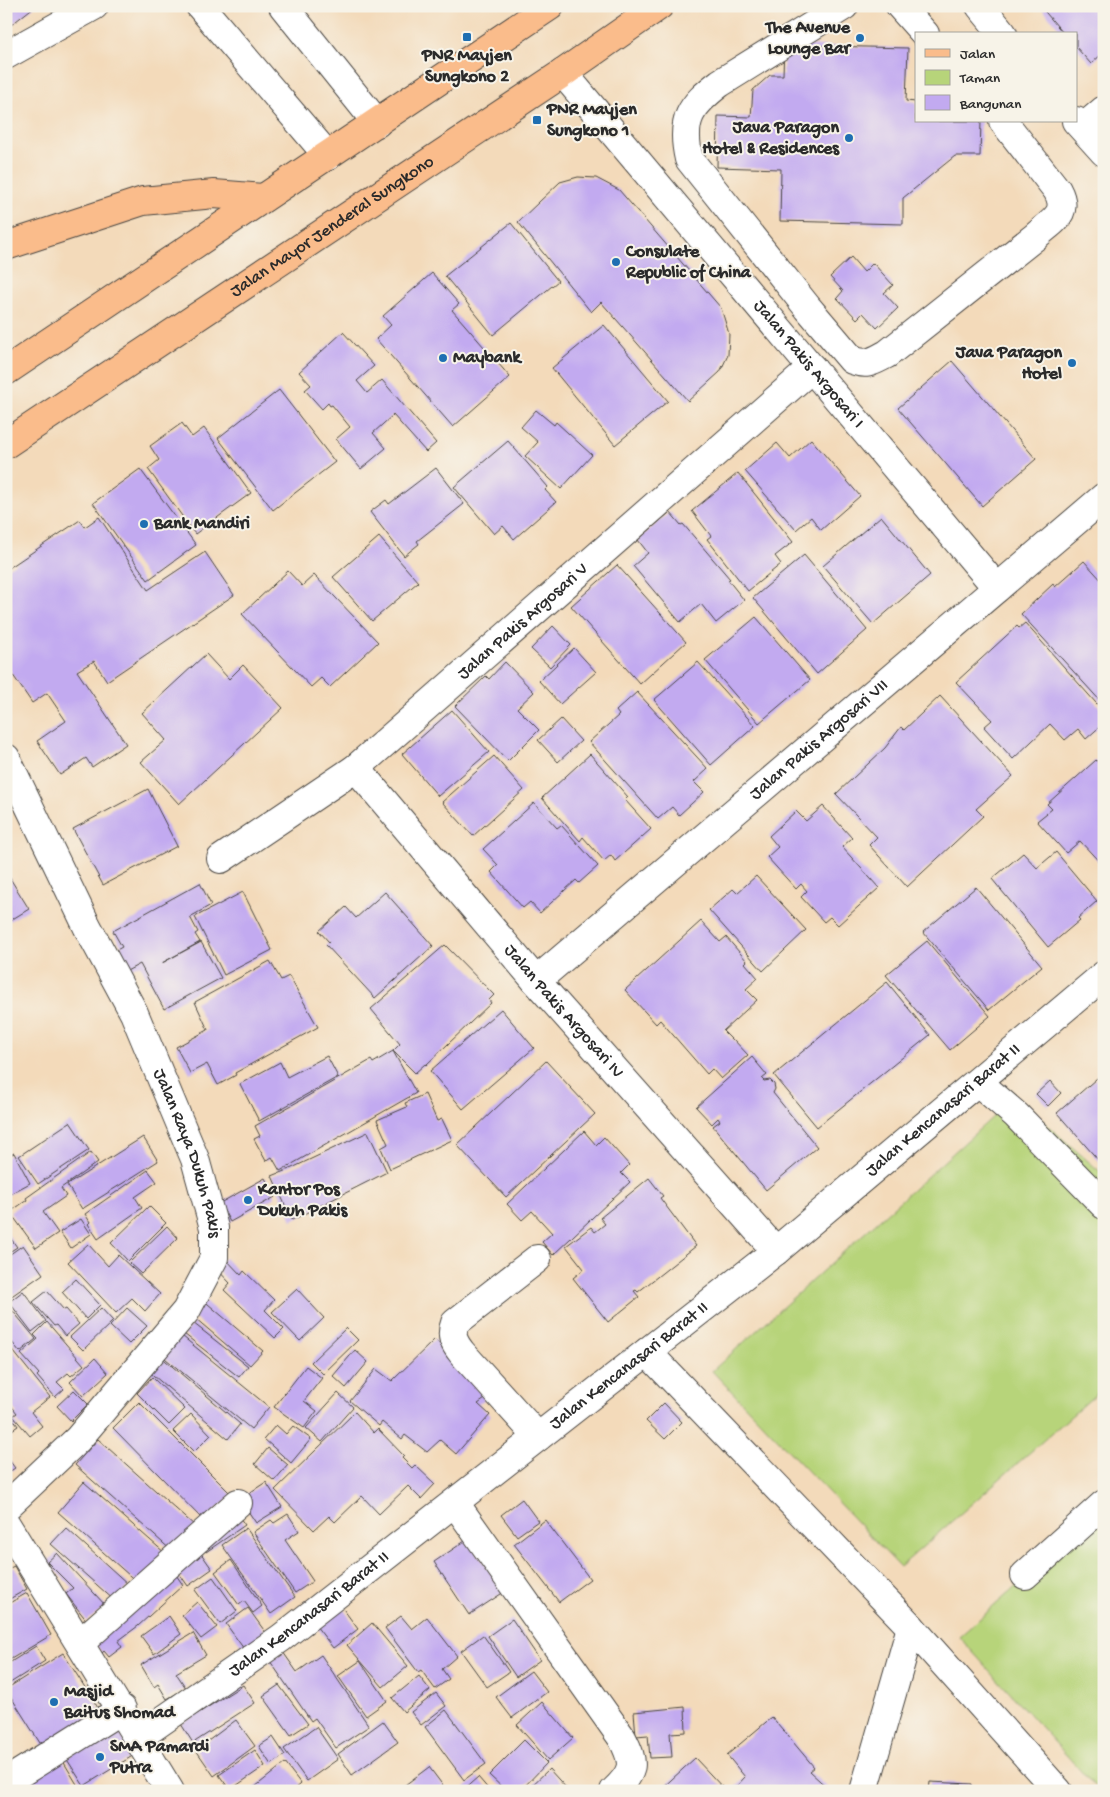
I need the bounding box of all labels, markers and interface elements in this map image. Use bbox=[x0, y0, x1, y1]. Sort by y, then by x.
place label: The Avenue Lounge Bar bbox=[764, 18, 853, 60]
marker: PNR Mayjen Sungkono 2 bbox=[461, 31, 473, 43]
marker: The Avenue Lounge Bar bbox=[854, 32, 866, 44]
legend bbox=[915, 32, 1078, 122]
place label: PNR Mayjen Sungkono 2 bbox=[421, 46, 512, 88]
text: Jalan bbox=[960, 46, 995, 64]
text: Taman bbox=[959, 70, 1000, 88]
text: Bangunan bbox=[959, 96, 1021, 114]
place label: PNR Mayjen Sungkono 1 bbox=[546, 100, 637, 142]
marker: PNR Mayjen Sungkono 1 bbox=[531, 114, 543, 126]
place label: Java Paragon Hotel & Residences bbox=[702, 118, 840, 160]
marker: Java Paragon Hotel & Residences bbox=[843, 132, 855, 144]
street label: Jalan Mayor Jenderal Sungkono bbox=[226, 151, 438, 302]
place label: Consulate Republic of China bbox=[625, 242, 752, 284]
marker: Consulate Republic of China bbox=[610, 256, 622, 268]
street label: Jalan Pakis Argosari I bbox=[749, 296, 868, 433]
place label: Java Paragon Hotel bbox=[955, 343, 1062, 385]
place label: Maybank bbox=[453, 348, 522, 369]
marker: Maybank bbox=[437, 352, 449, 364]
marker: Java Paragon Hotel bbox=[1066, 357, 1078, 369]
place label: Bank Mandiri bbox=[153, 514, 250, 535]
marker: Bank Mandiri bbox=[138, 518, 150, 530]
street label: Jalan Pakis Argosari V bbox=[453, 559, 593, 684]
street label: Jalan Pakis Argosari VII bbox=[746, 675, 893, 805]
street label: Jalan Pakis Argosari IV bbox=[499, 940, 628, 1083]
street label: Jalan Kencanasari Barat II bbox=[862, 1039, 1025, 1181]
street label: Jalan Raya Dukuh Pakis bbox=[148, 1066, 225, 1239]
place label: Kantor Pos Dukuh Pakis bbox=[256, 1180, 348, 1222]
marker: Kantor Pos Dukuh Pakis bbox=[242, 1194, 254, 1206]
street label: Jalan Kencanasari Barat II bbox=[546, 1297, 713, 1434]
street label: Jalan Kencanasari Barat II bbox=[225, 1547, 394, 1682]
place label: Masjid Baitus Shomad bbox=[63, 1682, 177, 1724]
marker: Masjid Baitus Shomad bbox=[48, 1696, 60, 1708]
place label: SMA Pamardi Putra bbox=[109, 1737, 209, 1779]
marker: SMA Pamardi Putra bbox=[94, 1751, 106, 1763]

